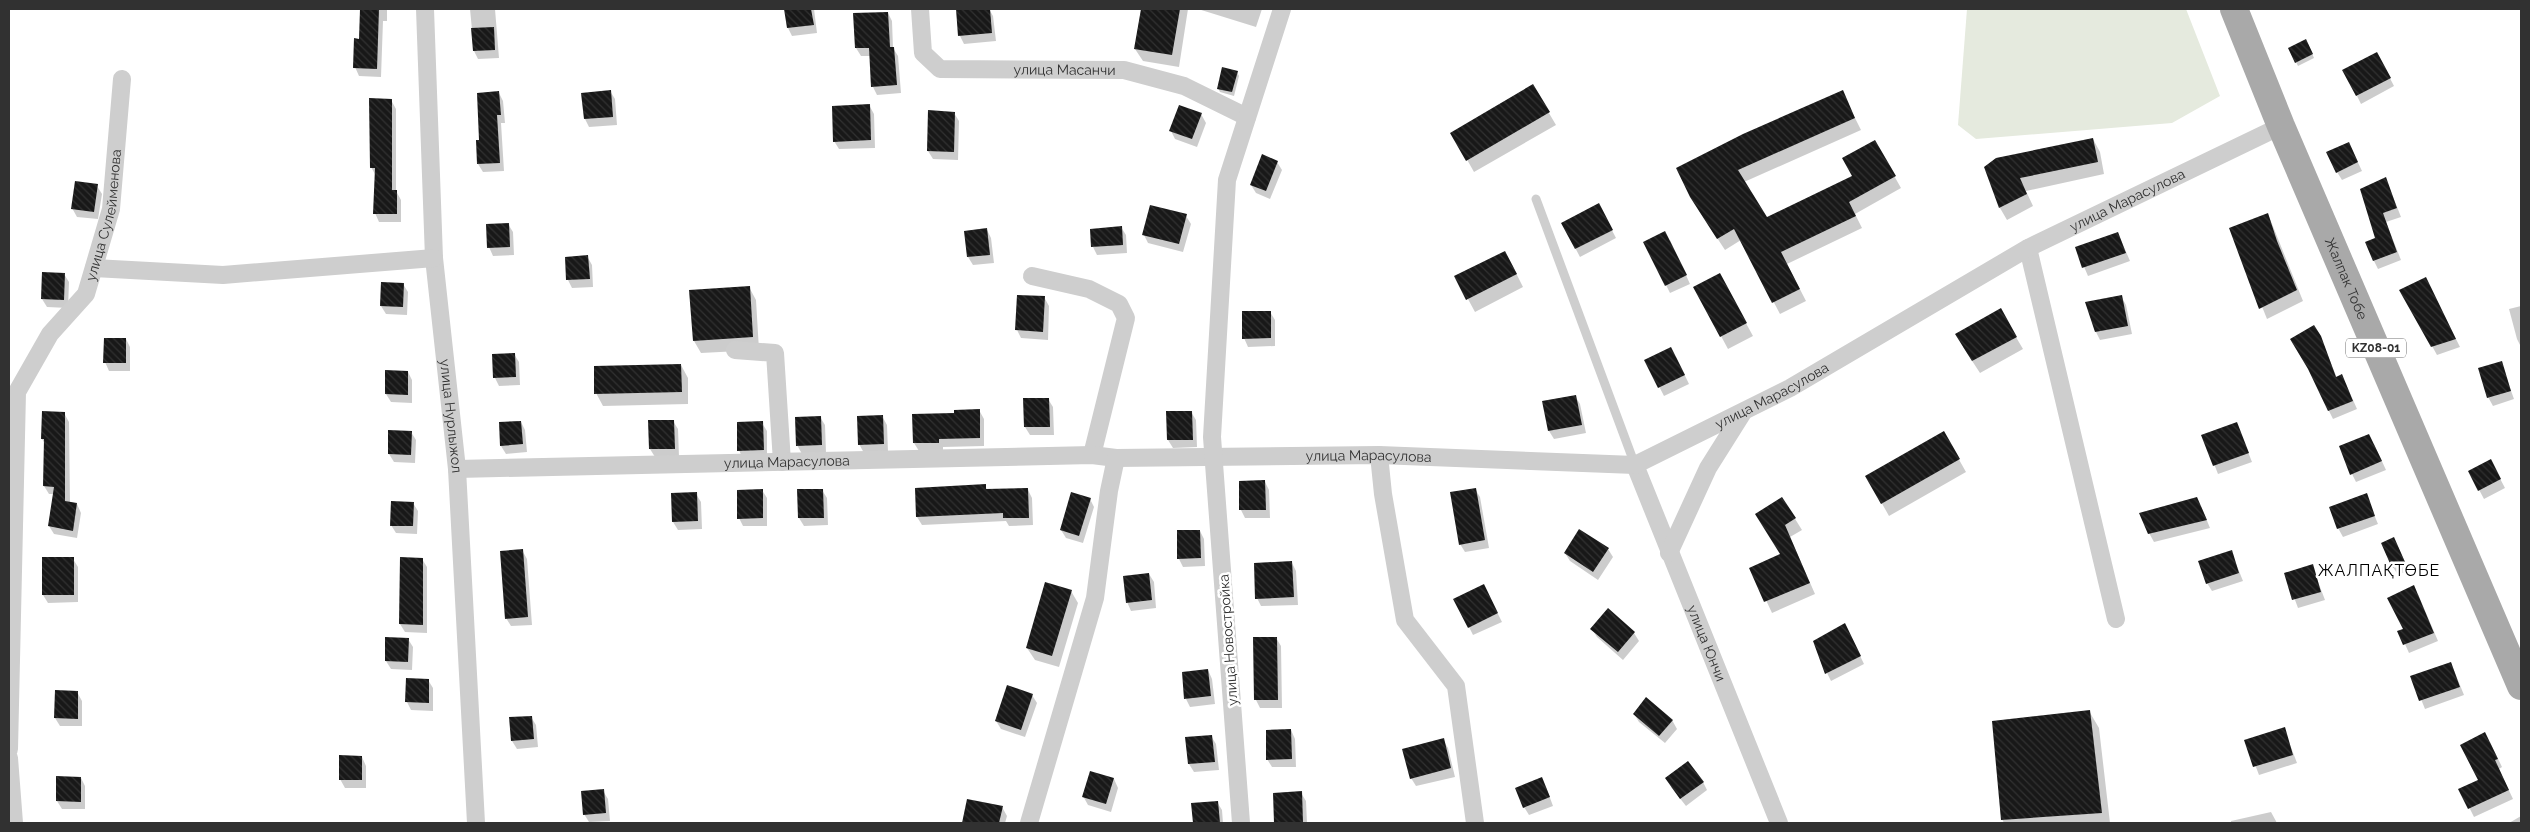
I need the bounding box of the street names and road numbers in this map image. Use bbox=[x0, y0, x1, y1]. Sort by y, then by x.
street label: улица Масанчи bbox=[1013, 61, 1116, 78]
street label: улица Сулейменова bbox=[82, 148, 124, 283]
street label: улица Марасулова bbox=[2067, 166, 2188, 235]
street label: Жалпак Тобе bbox=[2322, 235, 2371, 322]
road number: KZ08-01 bbox=[2346, 338, 2406, 358]
street label: улица Нурлыжол bbox=[437, 358, 465, 474]
street label: улица Марасулова bbox=[1712, 359, 1831, 432]
street label: улица Марасулова bbox=[1306, 447, 1432, 465]
street label: улица Марасулова bbox=[724, 452, 850, 471]
street label: улица Новостройка bbox=[1215, 574, 1241, 706]
street label: улица Юнчи bbox=[1684, 603, 1729, 684]

